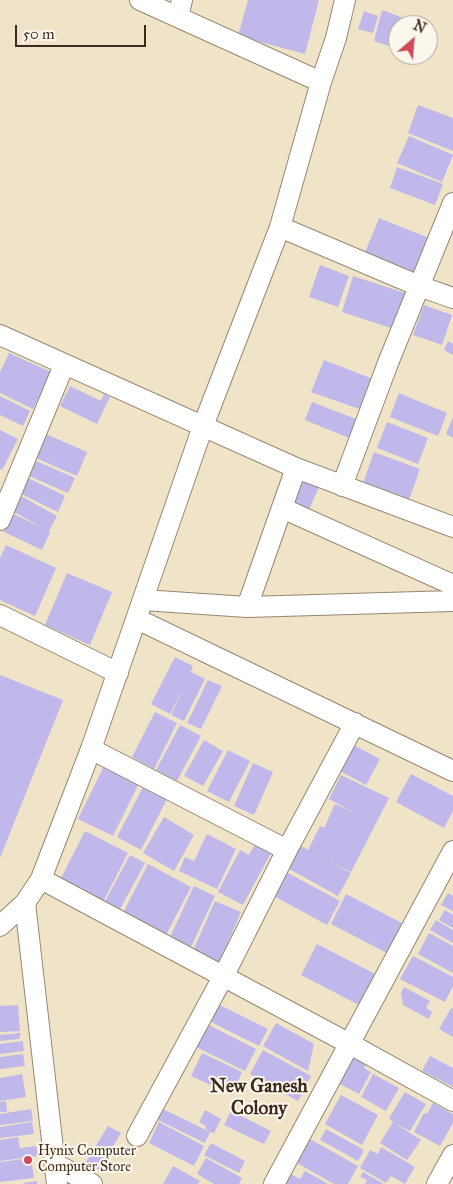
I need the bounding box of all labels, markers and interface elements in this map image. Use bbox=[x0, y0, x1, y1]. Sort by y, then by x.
scale bar bbox=[18, 15, 149, 47]
north arrow bbox=[388, 15, 438, 65]
text: N bbox=[410, 17, 429, 37]
text: 50 m bbox=[23, 25, 55, 43]
district label: New Ganesh Colony bbox=[210, 1076, 308, 1120]
place label: Hynix Computer Computer Store bbox=[38, 1144, 136, 1176]
marker: Hynix Computer Computer Store bbox=[22, 1154, 34, 1166]

